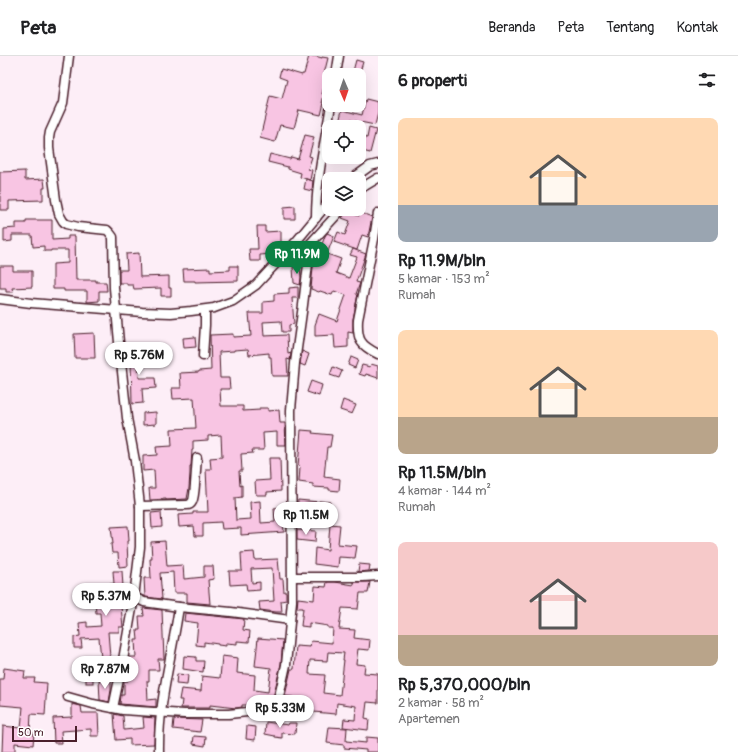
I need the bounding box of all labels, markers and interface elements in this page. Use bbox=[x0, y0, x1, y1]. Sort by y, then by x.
text: Peta bbox=[20, 16, 56, 40]
text: Beranda bbox=[488, 19, 536, 36]
text: Peta bbox=[558, 19, 584, 36]
text: Tentang bbox=[606, 19, 654, 36]
text: Kontak bbox=[676, 19, 718, 36]
north arrow bbox=[322, 68, 366, 112]
map controls bbox=[322, 68, 366, 216]
icon: filters bbox=[696, 69, 718, 91]
text: 6 properti bbox=[398, 70, 467, 91]
button: locate bbox=[322, 120, 366, 164]
icon: home bbox=[522, 144, 594, 216]
button: layers bbox=[322, 172, 366, 216]
pin: Rp 11.9M bbox=[256, 241, 338, 275]
text: Rp 11.9M bbox=[274, 246, 320, 262]
text: Rp 11.9M/bln bbox=[398, 250, 486, 271]
text: 5 kamar · 153 m² bbox=[398, 271, 490, 287]
text: Rumah bbox=[398, 287, 435, 303]
pin: Rp 5.76M bbox=[98, 342, 180, 376]
text: Rp 5.76M bbox=[114, 347, 164, 363]
icon: home bbox=[522, 356, 594, 428]
text: Rp 11.5M/bln bbox=[398, 462, 486, 483]
text: 4 kamar · 144 m² bbox=[398, 483, 491, 499]
text: Rumah bbox=[398, 499, 435, 515]
pin: Rp 11.5M bbox=[265, 502, 347, 536]
text: Rp 11.5M bbox=[283, 507, 329, 523]
icon: home bbox=[522, 568, 594, 640]
pin: Rp 5.37M bbox=[65, 583, 147, 617]
text: Rp 5.37M bbox=[81, 588, 131, 604]
pin: Rp 7.87M bbox=[64, 656, 146, 690]
text: Rp 7.87M bbox=[81, 661, 130, 677]
text: Rp 5,370,000/bln bbox=[398, 674, 530, 695]
pin: Rp 5.33M bbox=[239, 695, 321, 729]
text: 2 kamar · 58 m² bbox=[398, 695, 484, 711]
text: Rp 5.33M bbox=[255, 700, 305, 716]
text: Apartemen bbox=[398, 711, 460, 727]
scale bar bbox=[12, 724, 77, 743]
text: 50 m bbox=[18, 726, 44, 739]

